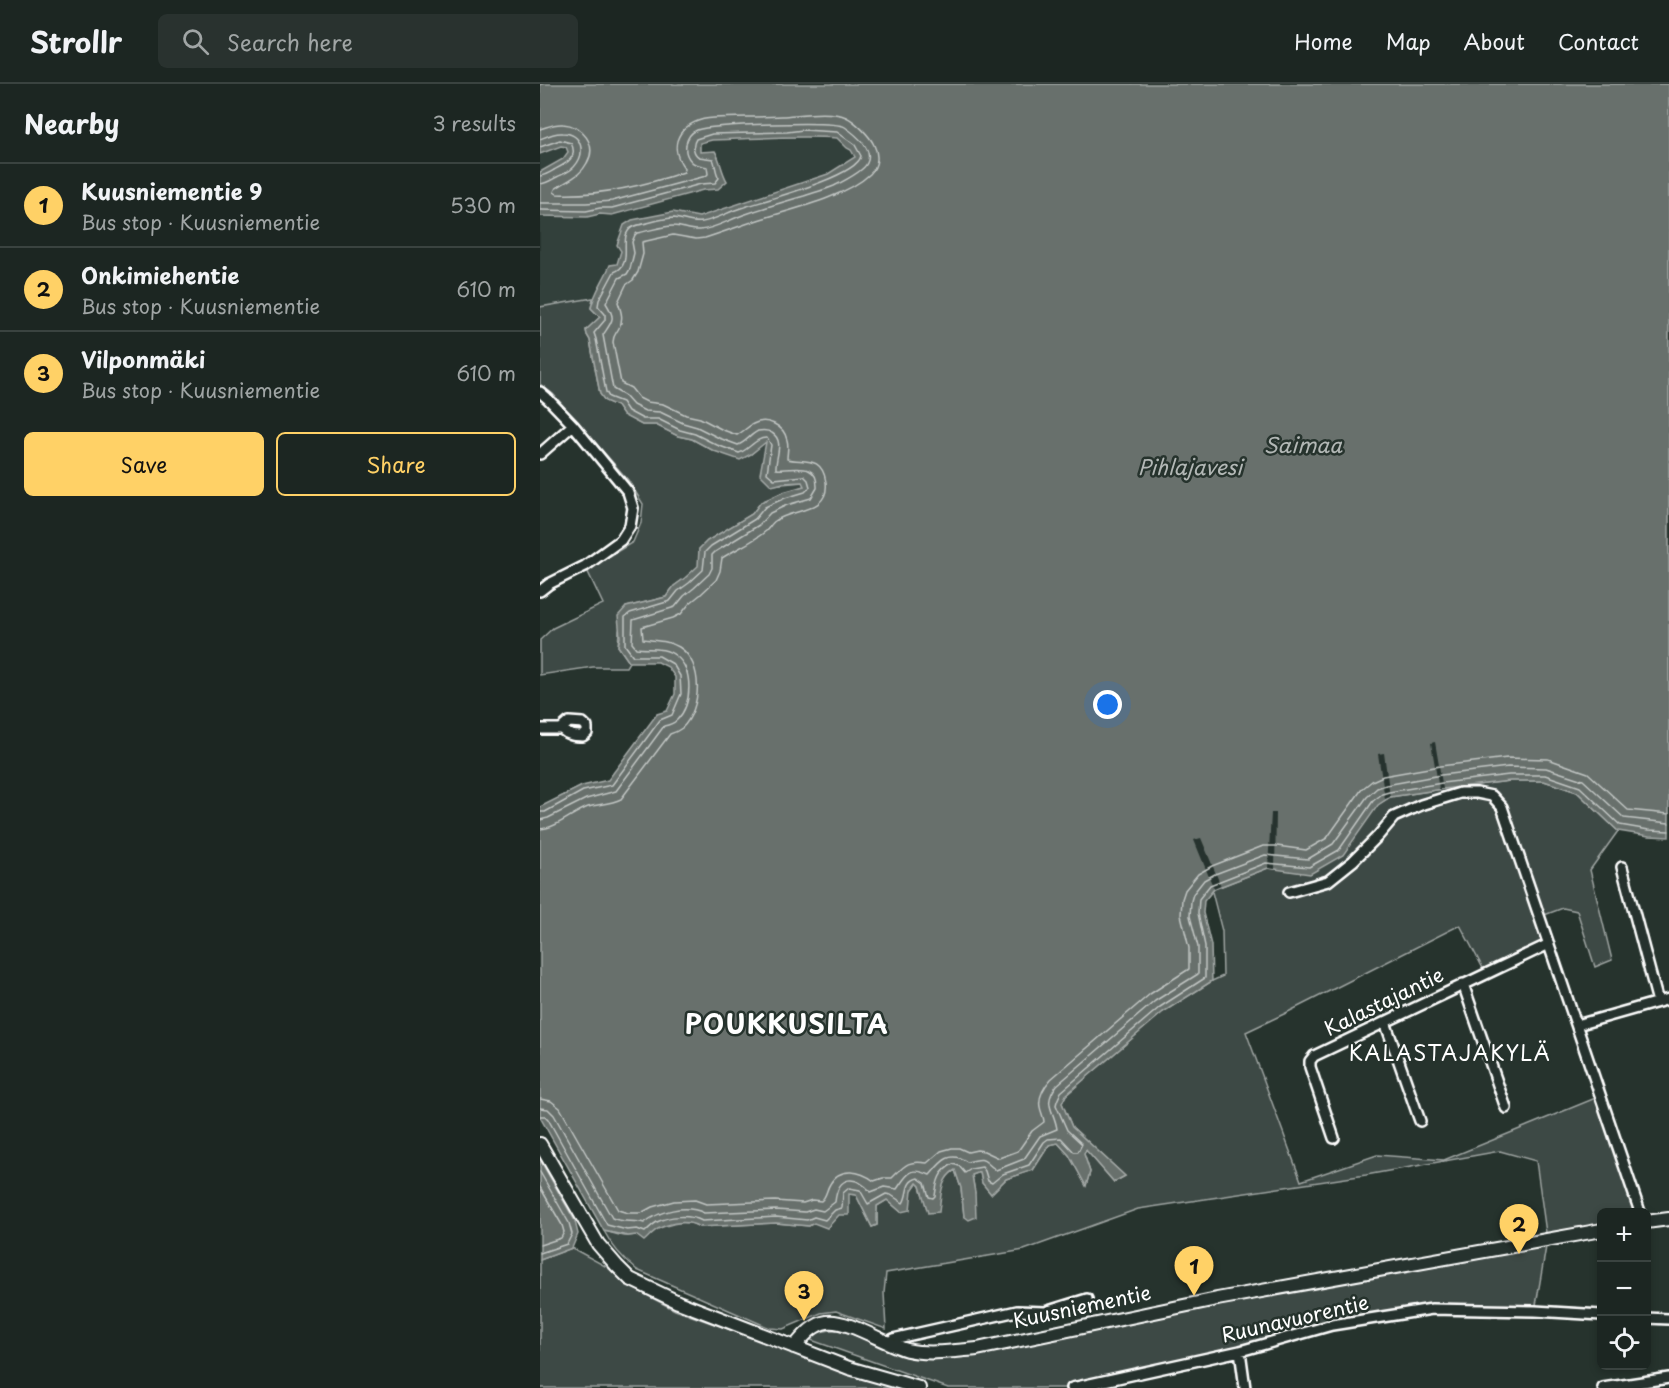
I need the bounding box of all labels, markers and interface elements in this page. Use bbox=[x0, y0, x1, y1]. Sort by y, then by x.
search box bbox=[158, 14, 578, 68]
text: Strollr bbox=[30, 20, 122, 63]
icon: search bbox=[179, 25, 212, 58]
text: Search here bbox=[227, 25, 353, 58]
text: Home bbox=[1294, 25, 1353, 57]
text: Map bbox=[1386, 25, 1431, 57]
text: About bbox=[1464, 25, 1525, 57]
text: Contact bbox=[1558, 25, 1639, 57]
text: Nearby bbox=[24, 104, 119, 143]
text: 3 results bbox=[433, 108, 516, 138]
text: Kuusniementie 9 bbox=[81, 174, 262, 207]
text: 1 bbox=[39, 190, 48, 220]
text: 530 m bbox=[450, 190, 516, 220]
text: Bus stop · Kuusniementie bbox=[81, 207, 320, 237]
text: Onkimiehentie bbox=[81, 258, 239, 291]
text: 2 bbox=[36, 274, 51, 304]
text: 610 m bbox=[456, 274, 516, 304]
text: Bus stop · Kuusniementie bbox=[81, 291, 320, 321]
text: Vilponmäki bbox=[81, 342, 205, 375]
text: 3 bbox=[37, 358, 50, 388]
text: 610 m bbox=[456, 358, 516, 388]
text: Bus stop · Kuusniementie bbox=[81, 375, 320, 405]
water label: Saimaa bbox=[1264, 428, 1343, 460]
button: Save bbox=[24, 432, 264, 496]
button: Share bbox=[276, 432, 516, 496]
water label: Pihlajavesi bbox=[1138, 450, 1245, 482]
your location bbox=[1093, 690, 1122, 719]
street label: Kalastajantie bbox=[1319, 959, 1448, 1043]
district label: POUKKUSILTA bbox=[685, 1004, 889, 1043]
district label: KALASTAJAKYLÄ bbox=[1349, 1036, 1551, 1068]
pin: 2 bbox=[1500, 1204, 1538, 1254]
map controls bbox=[1597, 1208, 1651, 1370]
button: + bbox=[1597, 1208, 1651, 1262]
pin: 1 bbox=[1174, 1246, 1214, 1296]
button: − bbox=[1597, 1262, 1651, 1316]
pin: 3 bbox=[784, 1272, 824, 1321]
street label: Kuusniementie bbox=[1010, 1277, 1154, 1335]
street label: Ruunavuorentie bbox=[1218, 1286, 1371, 1350]
button: locate bbox=[1597, 1316, 1651, 1370]

